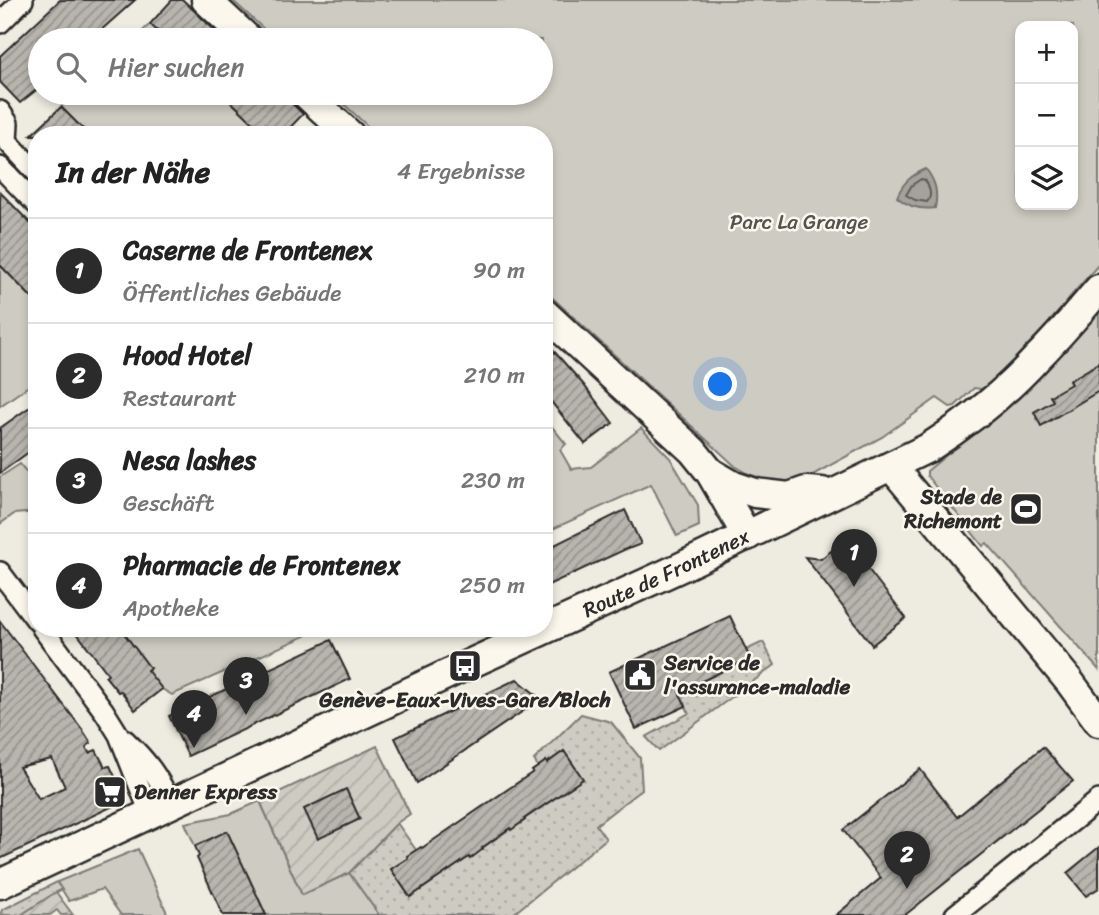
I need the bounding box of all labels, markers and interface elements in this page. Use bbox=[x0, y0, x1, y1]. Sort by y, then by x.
map controls bbox=[1015, 21, 1078, 210]
button: + bbox=[1015, 21, 1078, 84]
search box bbox=[28, 28, 553, 105]
text: Hier suchen bbox=[108, 44, 244, 90]
icon: search bbox=[52, 48, 90, 86]
button: − bbox=[1015, 84, 1078, 147]
text: In der Nähe bbox=[56, 145, 210, 199]
button: layers bbox=[1015, 147, 1078, 210]
text: 4 Ergebnisse bbox=[397, 151, 525, 192]
park label: Parc La Grange bbox=[730, 203, 868, 241]
text: Caserne de Frontenex bbox=[123, 227, 372, 273]
text: 1 bbox=[74, 250, 84, 291]
text: 90 m bbox=[473, 250, 525, 291]
text: Öffentliches Gebäude bbox=[123, 273, 341, 314]
text: Hood Hotel bbox=[123, 332, 252, 378]
text: 2 bbox=[72, 355, 86, 396]
text: 210 m bbox=[464, 355, 525, 396]
your location bbox=[703, 367, 737, 401]
text: Restaurant bbox=[123, 378, 237, 419]
text: Nesa lashes bbox=[123, 437, 256, 483]
text: 3 bbox=[73, 460, 85, 501]
text: 230 m bbox=[461, 460, 525, 501]
place label: Stade de Richemont bbox=[903, 478, 1003, 540]
text: Geschäft bbox=[123, 483, 214, 524]
sports icon: Stade de Richemont bbox=[1007, 490, 1045, 528]
street label: Route de Frontenex bbox=[576, 517, 757, 629]
pin: 1 bbox=[831, 529, 877, 587]
text: Pharmacie de Frontenex bbox=[123, 542, 400, 588]
text: 4 bbox=[72, 565, 86, 606]
text: 250 m bbox=[459, 565, 525, 606]
text: Apotheke bbox=[123, 588, 219, 629]
place label: Service de l'assurance-maladie bbox=[663, 644, 850, 706]
bus stop icon: Genève-Eaux-Vives-Gare/Bloch bbox=[446, 647, 484, 685]
public building icon: Service de l'assurance-maladie bbox=[621, 656, 659, 694]
pin: 3 bbox=[223, 657, 269, 715]
place label: Genève-Eaux-Vives-Gare/Bloch bbox=[318, 681, 611, 719]
pin: 4 bbox=[171, 690, 217, 748]
supermarket icon: Denner Express bbox=[91, 773, 129, 811]
place label: Denner Express bbox=[134, 773, 277, 811]
pin: 2 bbox=[884, 831, 930, 889]

